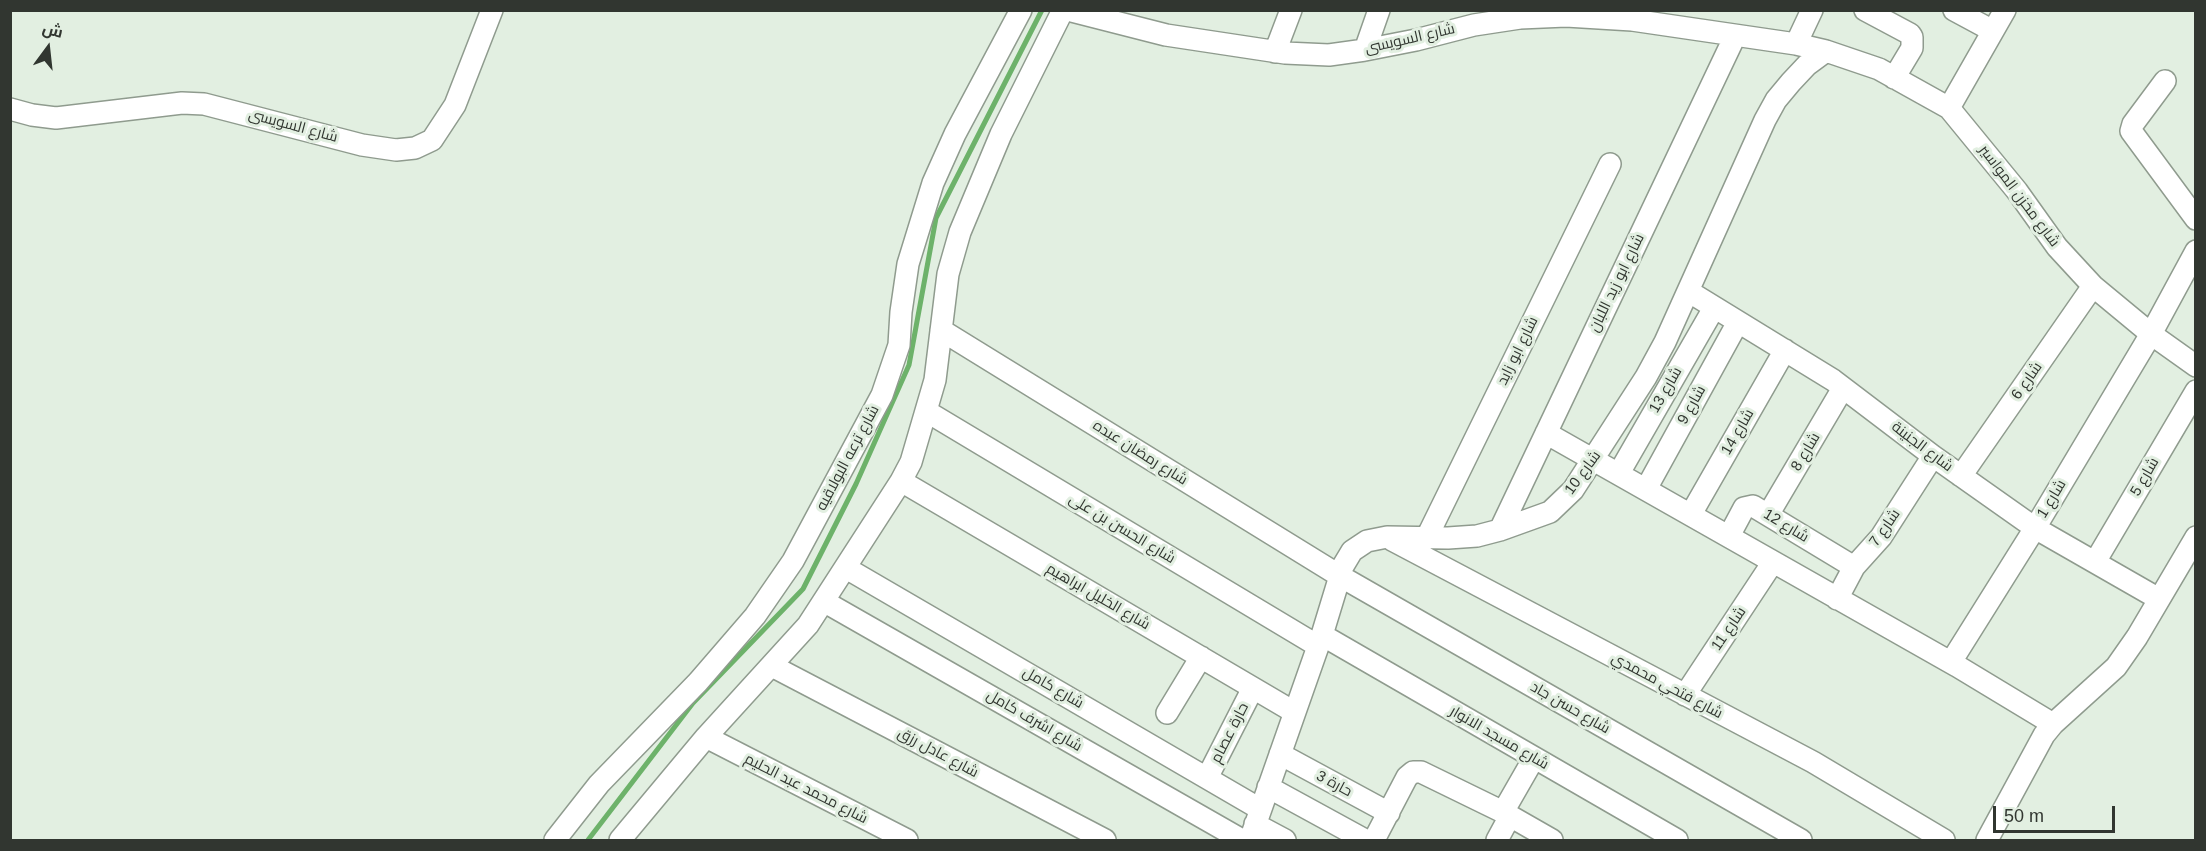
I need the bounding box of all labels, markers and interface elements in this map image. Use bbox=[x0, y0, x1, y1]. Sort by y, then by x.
north arrow bbox=[18, 18, 78, 78]
text: ش bbox=[41, 19, 65, 41]
street label: شارع السويسى bbox=[1363, 20, 1457, 58]
street label: شارع السويسى bbox=[246, 105, 340, 147]
street label: شارع مخزن المواسير bbox=[1975, 142, 2063, 250]
street label: شارع ابو زيد اللبان bbox=[1585, 231, 1649, 335]
street label: شارع ابو زايد bbox=[1494, 314, 1542, 388]
street label: شارع 6 bbox=[2008, 359, 2046, 403]
street label: شارع 13 bbox=[1646, 364, 1686, 416]
street label: شارع 9 bbox=[1674, 382, 1710, 428]
street label: شارع ترعه البولاقيه bbox=[813, 402, 883, 514]
street label: شارع 14 bbox=[1718, 406, 1758, 458]
street label: شارع رمضان عبده bbox=[1089, 417, 1191, 489]
street label: شارع الجنينة bbox=[1888, 418, 1956, 476]
street label: شارع 8 bbox=[1788, 430, 1824, 474]
street label: شارع 10 bbox=[1561, 448, 1605, 498]
street label: شارع 5 bbox=[2127, 455, 2163, 499]
street label: شارع 1 bbox=[2034, 477, 2070, 521]
street label: شارع الحسن بن على bbox=[1065, 490, 1179, 568]
street label: شارع 12 bbox=[1760, 505, 1812, 547]
street label: شارع 7 bbox=[1866, 506, 1904, 550]
street label: شارع الخليل ابراهيم bbox=[1043, 560, 1153, 634]
street label: شارع 11 bbox=[1708, 604, 1750, 654]
street label: شارع فتحي محمدي bbox=[1608, 649, 1726, 723]
street label: شارع كامل bbox=[1019, 663, 1087, 713]
street label: شارع حسن جاد bbox=[1527, 678, 1613, 738]
street label: شارع اشرف كامل bbox=[983, 686, 1085, 756]
street label: حارة عصام bbox=[1207, 700, 1253, 766]
street label: شارع مسجد الانوار bbox=[1446, 702, 1552, 774]
street label: شارع عادل رزق bbox=[895, 724, 981, 782]
street label: شارع محمد عبد الحليم bbox=[741, 750, 871, 828]
street label: حارة 3 bbox=[1313, 767, 1355, 801]
scale bar bbox=[1996, 794, 2118, 832]
text: 50 m bbox=[2004, 806, 2044, 826]

